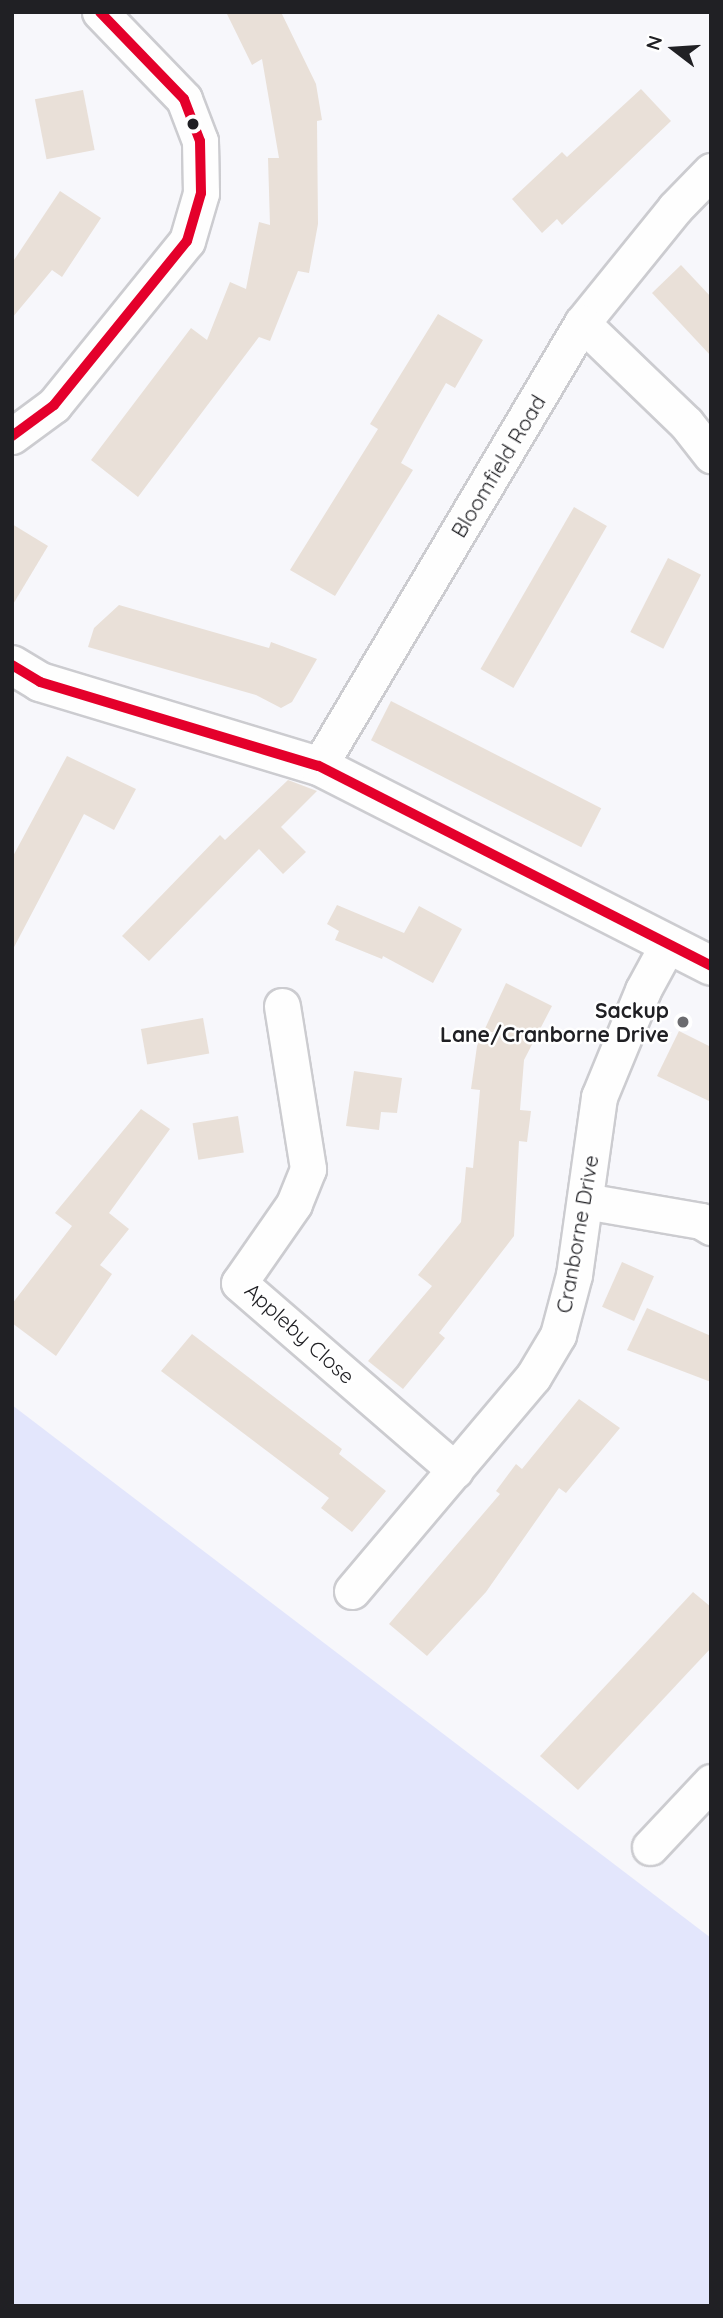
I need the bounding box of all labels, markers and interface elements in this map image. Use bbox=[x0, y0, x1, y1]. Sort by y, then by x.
north arrow bbox=[639, 14, 709, 84]
text: N bbox=[640, 33, 667, 53]
unlabelled marker bbox=[186, 117, 200, 131]
street label: Bloomfield Road bbox=[446, 390, 550, 542]
place label: Sackup Lane/Cranborne Drive bbox=[440, 997, 669, 1047]
marker: Sackup Lane/Cranborne Drive bbox=[675, 1014, 691, 1030]
street label: Cranborne Drive bbox=[551, 1153, 603, 1315]
street label: Appleby Close bbox=[240, 1277, 360, 1389]

